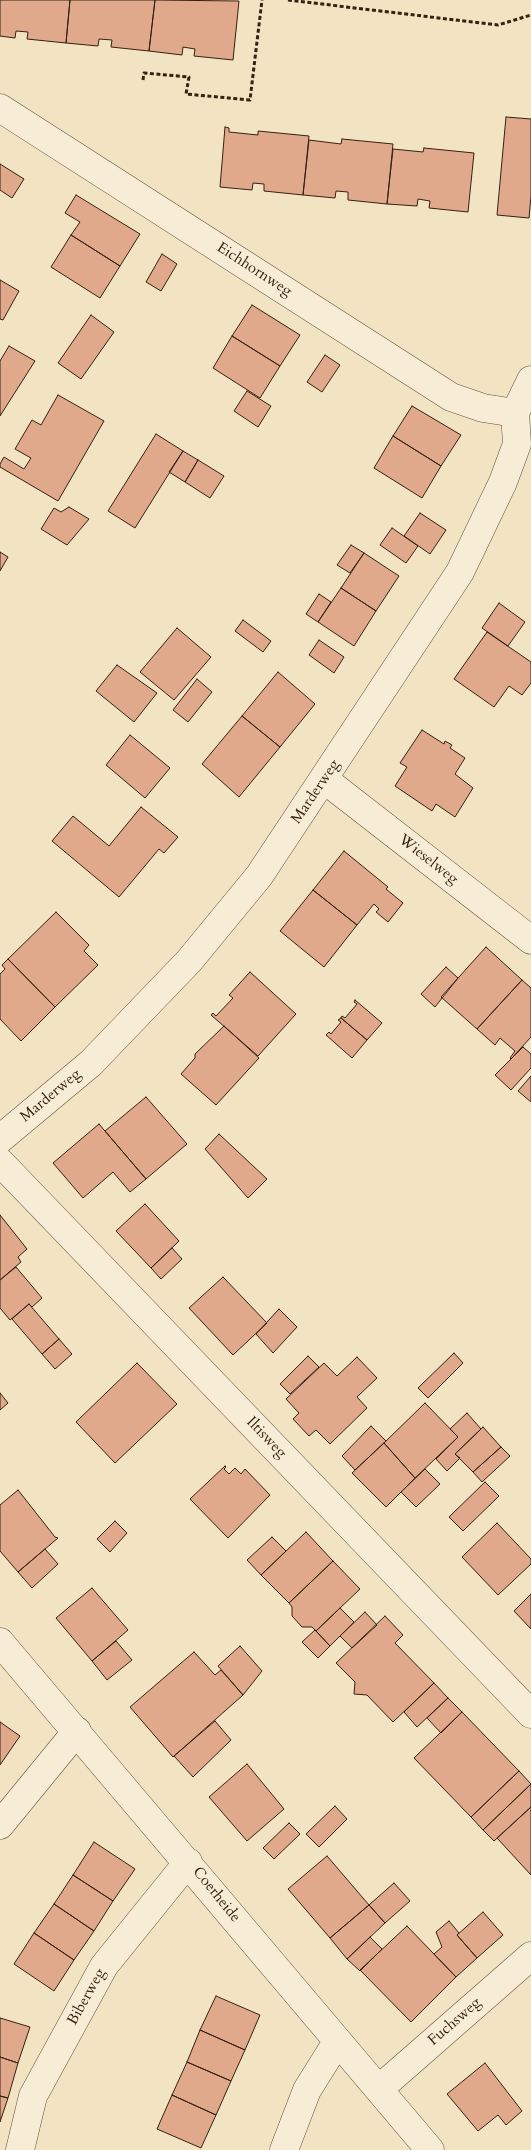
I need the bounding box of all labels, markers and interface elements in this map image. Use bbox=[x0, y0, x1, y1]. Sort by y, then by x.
street label: Eichhornweg bbox=[213, 239, 295, 301]
street label: Marderweg bbox=[288, 756, 344, 828]
street label: Wieselweg bbox=[395, 831, 461, 889]
street label: Marderweg bbox=[17, 1065, 85, 1127]
street label: Iltisweg bbox=[242, 1414, 290, 1462]
street label: Coerheide bbox=[188, 1864, 244, 1926]
street label: Biberweg bbox=[64, 1966, 110, 2028]
street label: Fuchsweg bbox=[425, 1994, 485, 2050]

